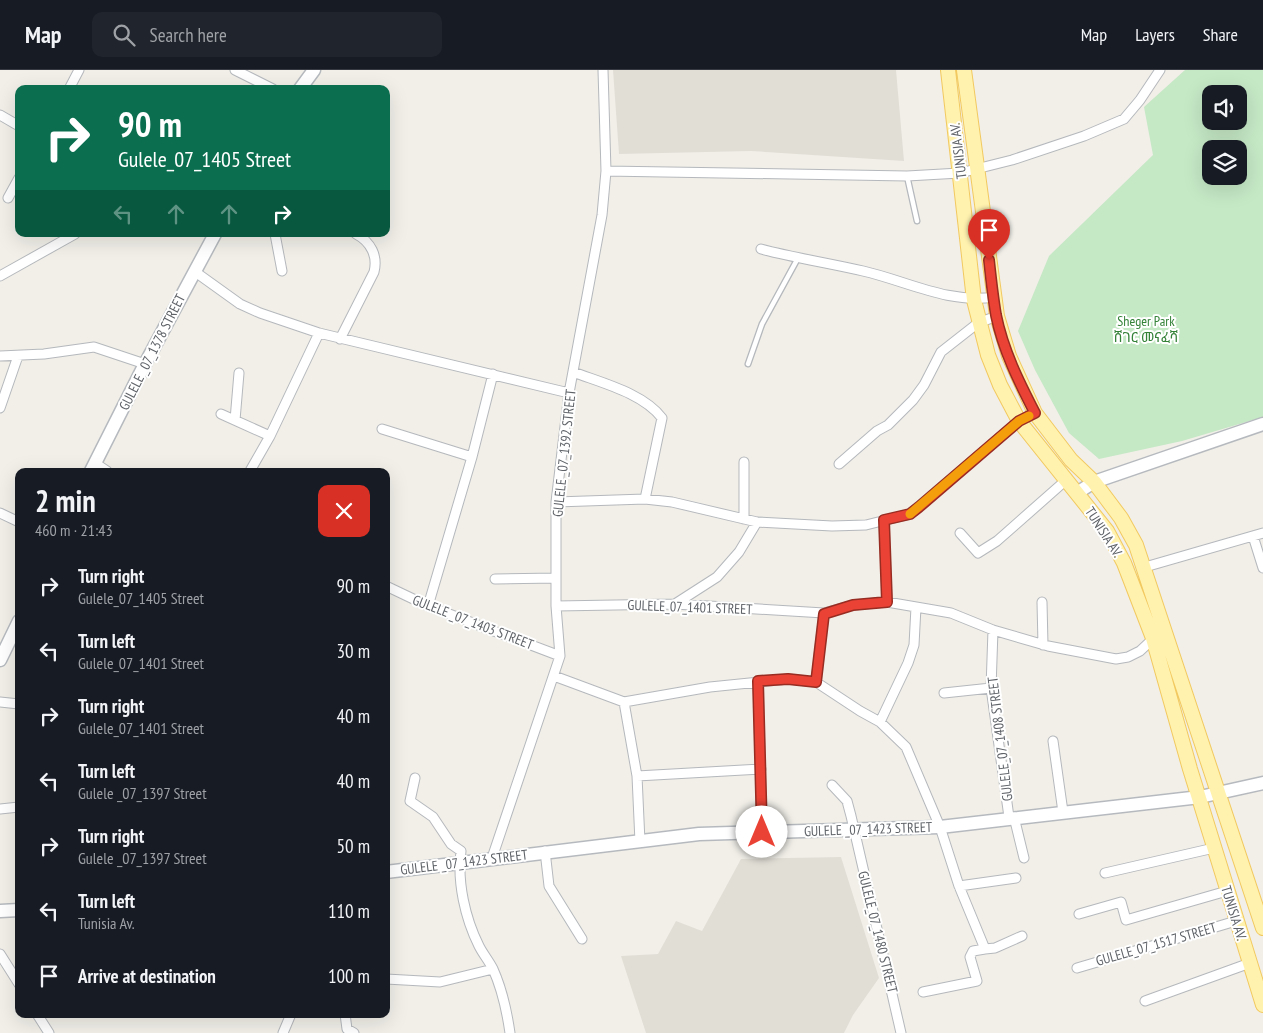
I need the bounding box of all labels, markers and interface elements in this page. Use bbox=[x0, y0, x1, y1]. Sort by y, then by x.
search box bbox=[92, 12, 442, 57]
text: Map bbox=[25, 19, 62, 50]
icon: search bbox=[110, 21, 138, 49]
text: Search here bbox=[150, 23, 227, 47]
text: Map bbox=[1081, 23, 1107, 46]
text: Layers bbox=[1135, 23, 1175, 46]
text: Share bbox=[1203, 23, 1238, 46]
map controls bbox=[1202, 85, 1247, 185]
button: sound bbox=[1202, 85, 1247, 130]
text: 90 m bbox=[118, 101, 182, 147]
icon: right bbox=[35, 105, 100, 170]
street label: TUNISIA AV. bbox=[946, 122, 970, 180]
button: layers bbox=[1202, 140, 1247, 185]
text: Gulele_07_1405 Street bbox=[118, 145, 291, 173]
icon: left bbox=[109, 200, 137, 228]
icon: ahead bbox=[162, 200, 190, 228]
icon: ahead bbox=[215, 200, 243, 228]
icon: right bbox=[268, 200, 296, 228]
pin bbox=[968, 209, 1010, 260]
icon: arrive bbox=[975, 216, 1003, 244]
street label: GULELE _07_1378 STREET bbox=[115, 290, 189, 413]
park label: Sheger Park ሸገር መናፈሻ bbox=[1114, 312, 1179, 346]
street label: GULELE _07_1392 STREET bbox=[548, 388, 580, 518]
text: 2 min bbox=[35, 481, 96, 520]
button: close bbox=[318, 485, 370, 537]
street label: TUNISIA AV. bbox=[1081, 503, 1127, 561]
text: 460 m · 21:43 bbox=[35, 520, 113, 540]
text: Turn right bbox=[78, 564, 144, 588]
icon: right bbox=[35, 572, 63, 600]
text: 90 m bbox=[337, 574, 370, 598]
text: Gulele_07_1405 Street bbox=[78, 588, 204, 608]
street label: GULELE _07_1403 STREET bbox=[410, 591, 537, 654]
street label: GULELE_07_1401 STREET bbox=[627, 596, 754, 618]
text: Turn left bbox=[78, 629, 135, 653]
icon: left bbox=[35, 637, 63, 665]
text: 30 m bbox=[337, 639, 370, 663]
text: Gulele_07_1401 Street bbox=[78, 653, 204, 673]
street label: GULELE_07_1408 STREET bbox=[983, 675, 1017, 802]
text: Turn right bbox=[78, 694, 144, 718]
icon: right bbox=[35, 702, 63, 730]
text: 40 m bbox=[337, 704, 370, 728]
text: Gulele_07_1401 Street bbox=[78, 718, 204, 738]
text: Turn left bbox=[78, 759, 135, 783]
icon: left bbox=[35, 767, 63, 795]
text: 40 m bbox=[337, 769, 370, 793]
text: Gulele _07_1397 Street bbox=[78, 783, 207, 803]
position arrow bbox=[735, 805, 787, 857]
street label: GULELE _07_1423 STREET bbox=[804, 818, 933, 840]
text: Turn right bbox=[78, 824, 144, 848]
icon: right bbox=[35, 832, 63, 860]
text: 50 m bbox=[337, 834, 370, 858]
street label: GULELE _07_1423 STREET bbox=[399, 845, 529, 879]
text: Gulele _07_1397 Street bbox=[78, 848, 207, 868]
street label: GULELE_07_1480 STREET bbox=[854, 869, 902, 996]
street label: TUNISIA AV. bbox=[1217, 883, 1251, 943]
text: Turn left bbox=[78, 889, 135, 913]
icon: left bbox=[35, 897, 63, 925]
text: 110 m bbox=[328, 899, 370, 923]
text: Tunisia Av. bbox=[78, 913, 135, 933]
street label: GULELE_07_1517 STREET bbox=[1094, 918, 1219, 970]
icon: arrive bbox=[35, 962, 63, 990]
text: Arrive at destination bbox=[78, 964, 216, 988]
text: 100 m bbox=[328, 964, 370, 988]

